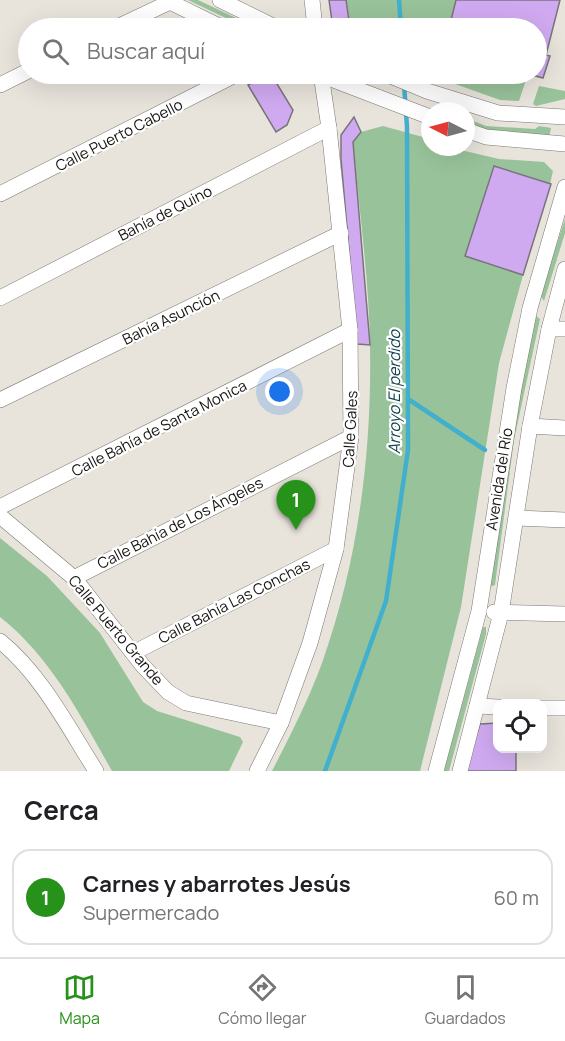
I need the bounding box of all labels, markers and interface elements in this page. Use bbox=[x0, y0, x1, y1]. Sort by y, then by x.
search box bbox=[18, 18, 547, 84]
icon: search bbox=[39, 35, 72, 68]
text: Buscar aquí bbox=[87, 36, 205, 66]
street label: Calle Puerto Cabello bbox=[52, 94, 186, 176]
north arrow bbox=[421, 102, 475, 156]
street label: Bahía de Quino bbox=[114, 180, 216, 246]
street label: Bahía Asunción bbox=[119, 284, 223, 350]
water label: Arroyo El perdido bbox=[383, 328, 405, 454]
street label: Calle Bahía de Santa Monica bbox=[68, 375, 250, 481]
your location bbox=[265, 377, 294, 406]
street label: Calle Gales bbox=[338, 390, 363, 468]
street label: Avenida del Río bbox=[481, 426, 517, 532]
street label: Calle Bahía de Los Ángeles bbox=[94, 472, 267, 574]
pin: 1 bbox=[276, 480, 316, 530]
street label: Calle Bahía Las Conchas bbox=[154, 553, 314, 648]
street label: Calle Puerto Grande bbox=[64, 570, 169, 690]
map controls bbox=[493, 699, 547, 753]
button: locate bbox=[493, 699, 547, 753]
text: Cerca bbox=[24, 792, 99, 828]
text: Carnes y abarrotes Jesús bbox=[83, 869, 351, 899]
text: 1 bbox=[41, 884, 50, 911]
text: 60 m bbox=[493, 884, 539, 911]
text: Supermercado bbox=[83, 899, 219, 926]
tab: Mapa bbox=[59, 971, 100, 1029]
tab: Cómo llegar bbox=[218, 971, 306, 1029]
tab: Guardados bbox=[425, 971, 506, 1029]

